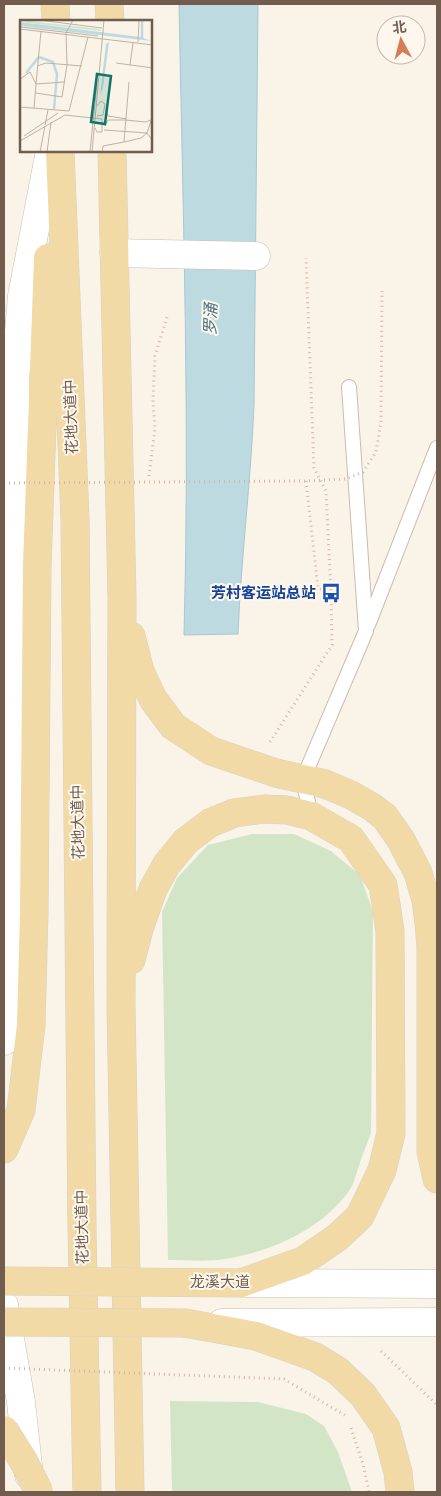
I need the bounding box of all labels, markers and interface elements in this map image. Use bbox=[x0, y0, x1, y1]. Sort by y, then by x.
north arrow bbox=[376, 15, 426, 65]
text: 北 bbox=[391, 18, 407, 36]
inset map bbox=[20, 20, 152, 152]
water label: 罗涌 bbox=[201, 301, 220, 335]
street label: 花地大道中 bbox=[61, 379, 80, 455]
bus stop icon: 芳村客运站总站 bbox=[320, 582, 342, 604]
place label: 芳村客运站总站 bbox=[211, 584, 316, 601]
street label: 花地大道中 bbox=[68, 784, 87, 860]
street label: 花地大道中 bbox=[72, 1189, 91, 1265]
street label: 龙溪大道 bbox=[190, 1273, 250, 1290]

